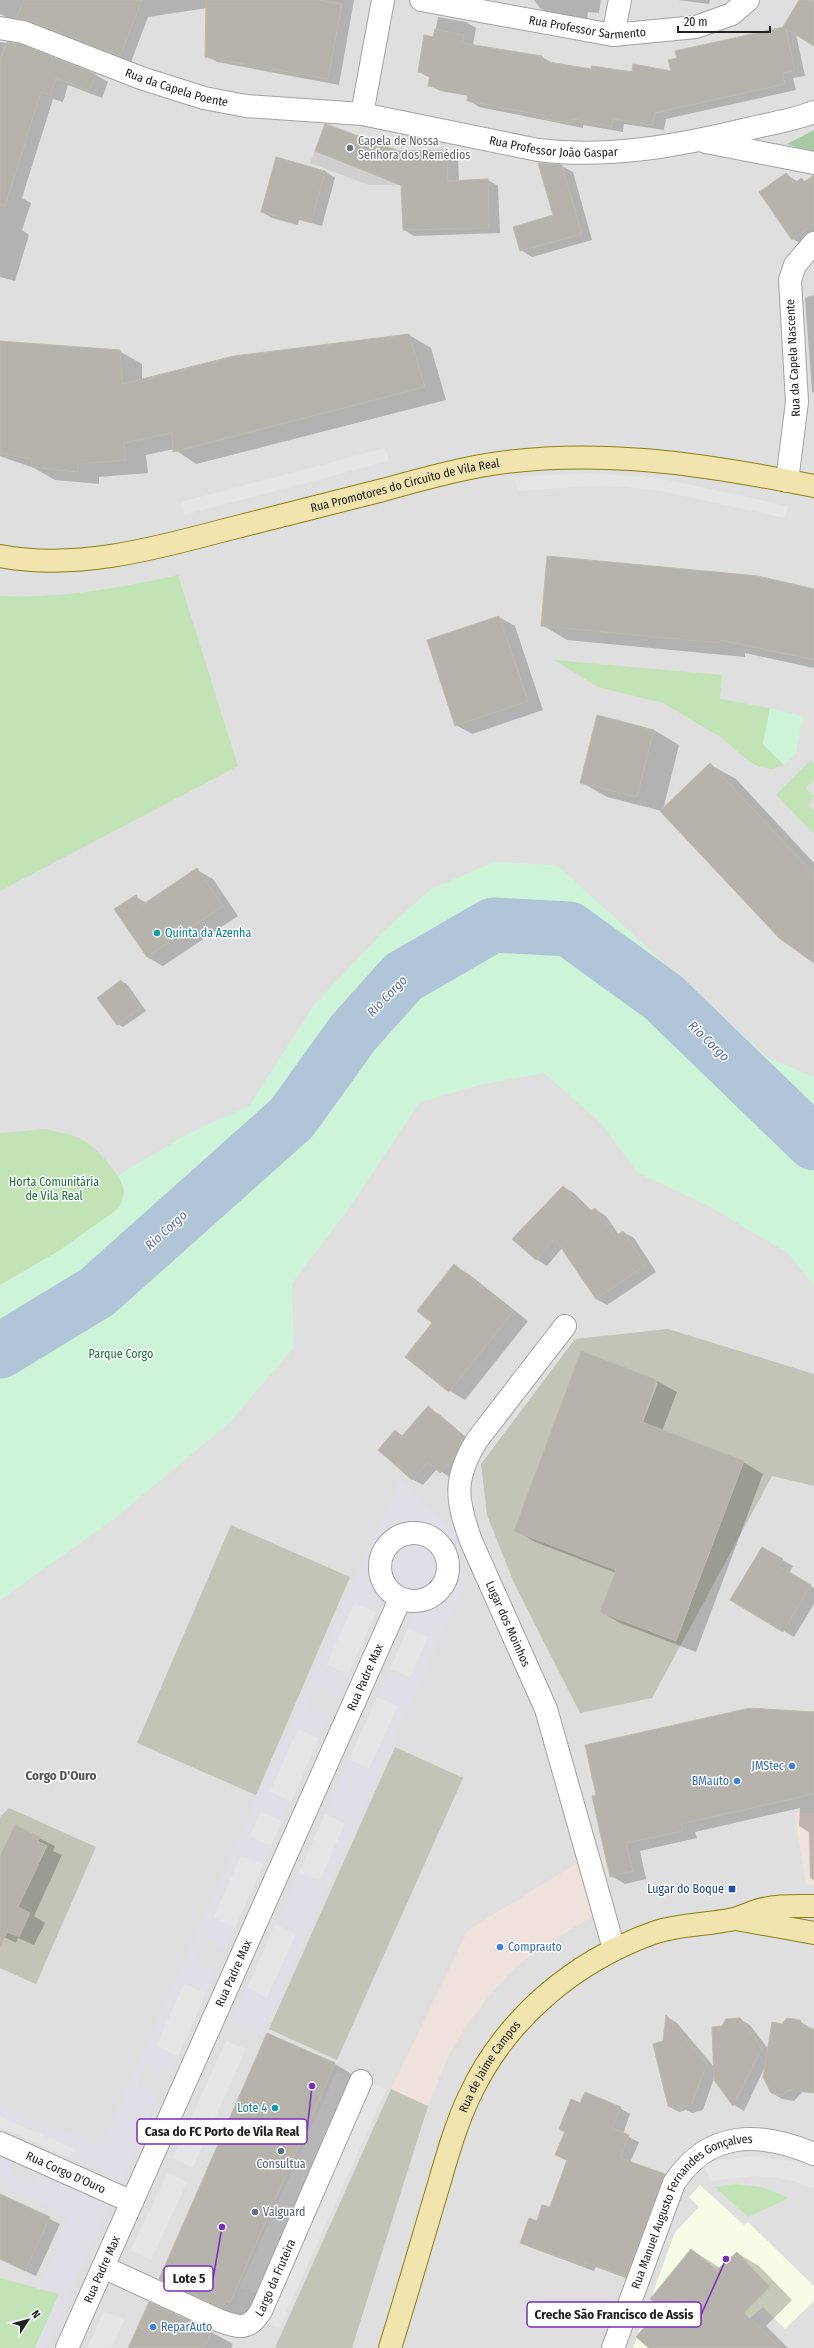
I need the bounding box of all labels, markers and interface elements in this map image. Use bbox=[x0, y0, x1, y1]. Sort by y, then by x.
scale bar bbox=[678, 8, 770, 34]
street label: Rua Professor Sarmento bbox=[528, 13, 647, 42]
text: 20 m bbox=[684, 15, 708, 29]
street label: Rua da Capela Poente bbox=[123, 66, 229, 109]
street label: Rua Professor João Gaspar bbox=[488, 133, 619, 160]
place label: Capela de Nossa Senhora dos Remédios bbox=[358, 134, 470, 162]
marker: Capela de Nossa Senhora dos Remédios bbox=[345, 143, 355, 153]
street label: Rua da Capela Nascente bbox=[783, 299, 803, 417]
street label: Rua Promotores do Circuito de Vila Real bbox=[309, 456, 500, 515]
place label: Quinta da Azenha bbox=[165, 926, 251, 940]
marker: Quinta da Azenha bbox=[152, 928, 162, 938]
water label: Rio Corgo bbox=[364, 972, 410, 1020]
water label: Rio Corgo bbox=[685, 1018, 733, 1064]
park label: Horta Comunitária de Vila Real bbox=[9, 1175, 99, 1203]
water label: Rio Corgo bbox=[142, 1207, 190, 1253]
park label: Parque Corgo bbox=[89, 1347, 153, 1361]
street label: Lugar dos Moinhos bbox=[483, 1579, 533, 1669]
street label: Rua Padre Max bbox=[344, 1641, 386, 1713]
place label: JMStec bbox=[752, 1759, 784, 1773]
marker: JMStec bbox=[787, 1761, 797, 1771]
district label: Corgo D'Ouro bbox=[26, 1768, 96, 1783]
place label: BMauto bbox=[692, 1774, 729, 1788]
marker: BMauto bbox=[732, 1776, 742, 1786]
place label: Lugar do Boque bbox=[647, 1882, 724, 1896]
marker: Lugar do Boque bbox=[727, 1884, 737, 1894]
street label: Rua Padre Max bbox=[213, 1937, 255, 2009]
place label: Comprauto bbox=[508, 1940, 562, 1954]
marker: Comprauto bbox=[495, 1942, 505, 1952]
street label: Rua de Jaime Campos bbox=[456, 2018, 524, 2115]
place label: Lote 4 bbox=[237, 2101, 267, 2115]
marker: Lote 4 bbox=[270, 2103, 280, 2113]
callout: Casa do FC Porto de Vila Real bbox=[137, 2119, 307, 2144]
text: Casa do FC Porto de Vila Real bbox=[145, 2124, 300, 2139]
street label: Rua Manuel Augusto Fernandes Gonçalves bbox=[629, 2132, 753, 2291]
marker: Consultua bbox=[276, 2146, 286, 2156]
street label: Rua Corgo D'Ouro bbox=[24, 2148, 108, 2196]
place label: Consultua bbox=[256, 2157, 306, 2171]
place label: Valguard bbox=[263, 2205, 306, 2219]
marker: Valguard bbox=[250, 2207, 260, 2217]
street label: Rua Padre Max bbox=[81, 2233, 123, 2305]
street label: Largo da Fruteira bbox=[252, 2237, 298, 2319]
callout: Lote 5 bbox=[164, 2266, 213, 2291]
text: Lote 5 bbox=[173, 2271, 205, 2286]
north arrow bbox=[8, 2300, 48, 2340]
callout: Creche São Francisco de Assis bbox=[527, 2302, 701, 2327]
text: Creche São Francisco de Assis bbox=[535, 2307, 694, 2322]
text: N bbox=[28, 2308, 43, 2321]
place label: ReparAuto bbox=[161, 2320, 212, 2334]
marker: ReparAuto bbox=[148, 2322, 158, 2332]

